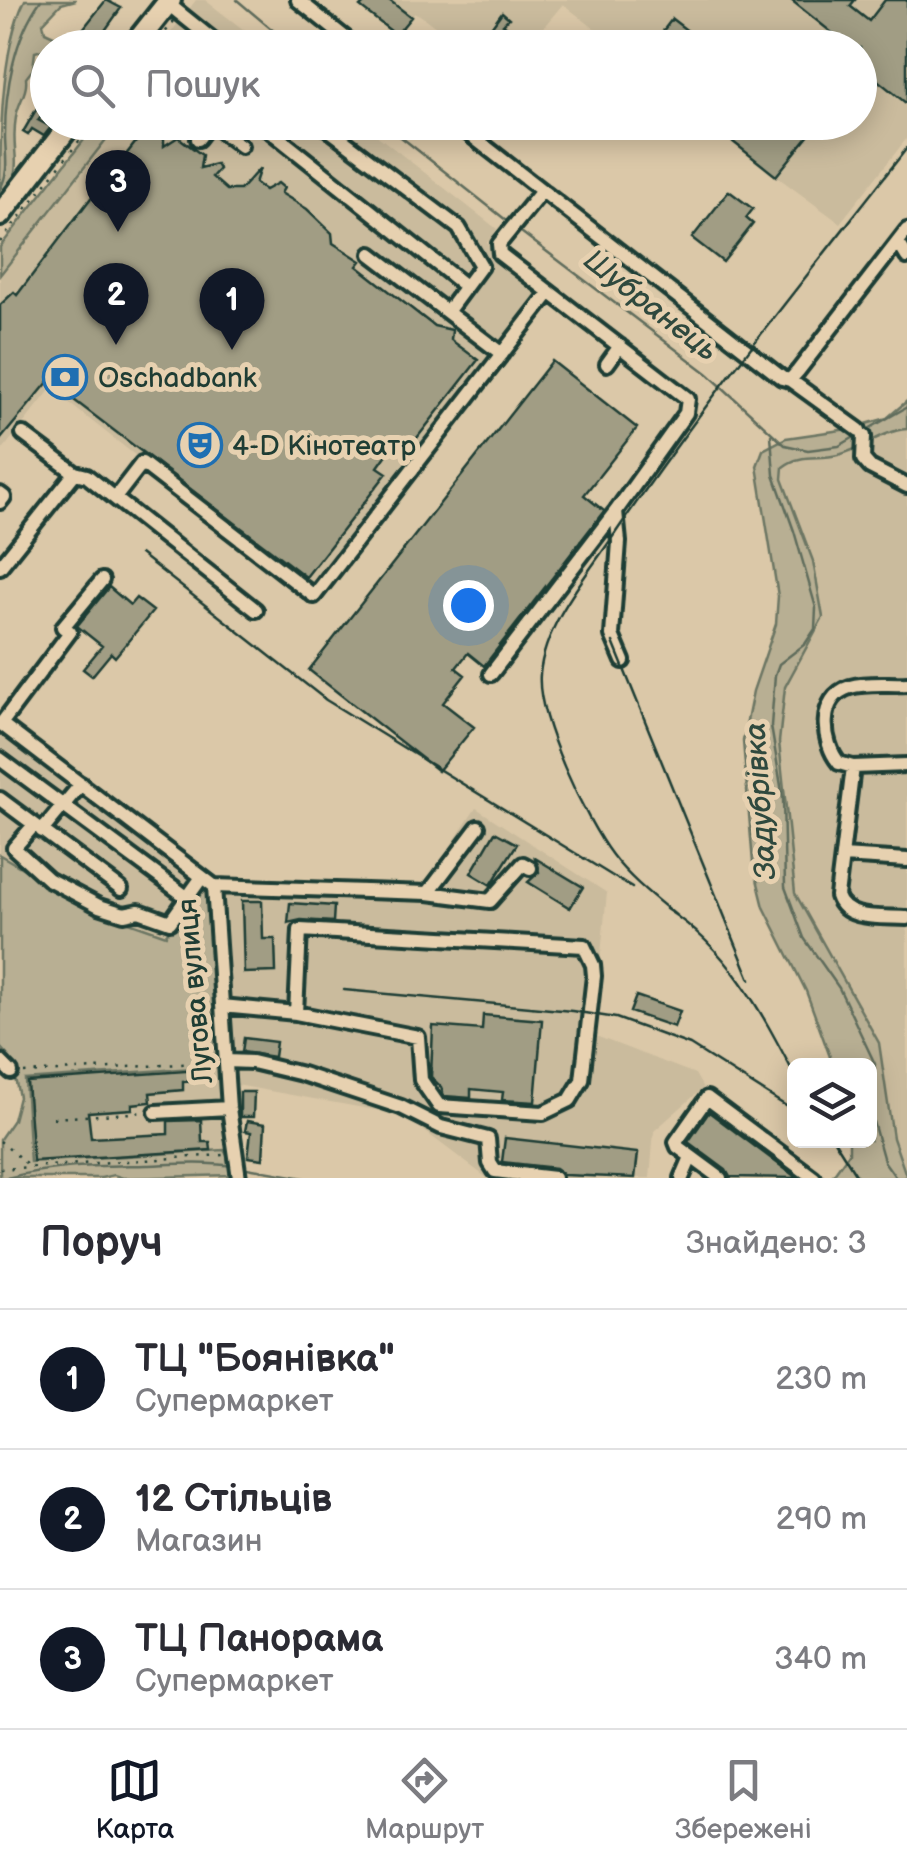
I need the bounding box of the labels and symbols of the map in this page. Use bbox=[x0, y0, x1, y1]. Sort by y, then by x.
pin: 3 bbox=[86, 150, 150, 232]
water label: Шубранець bbox=[576, 242, 725, 369]
pin: 2 bbox=[84, 262, 148, 345]
pin: 1 bbox=[200, 268, 264, 350]
bank icon: Oschadbank bbox=[42, 354, 88, 400]
place label: Oschadbank bbox=[98, 362, 257, 395]
theatre icon: 4-D Кінотеатр bbox=[177, 422, 223, 468]
place label: 4-D Кінотеатр bbox=[232, 430, 416, 463]
your location bbox=[443, 580, 494, 631]
water label: Задубрівка bbox=[738, 721, 784, 881]
street label: Лугова вулиця bbox=[171, 897, 220, 1086]

